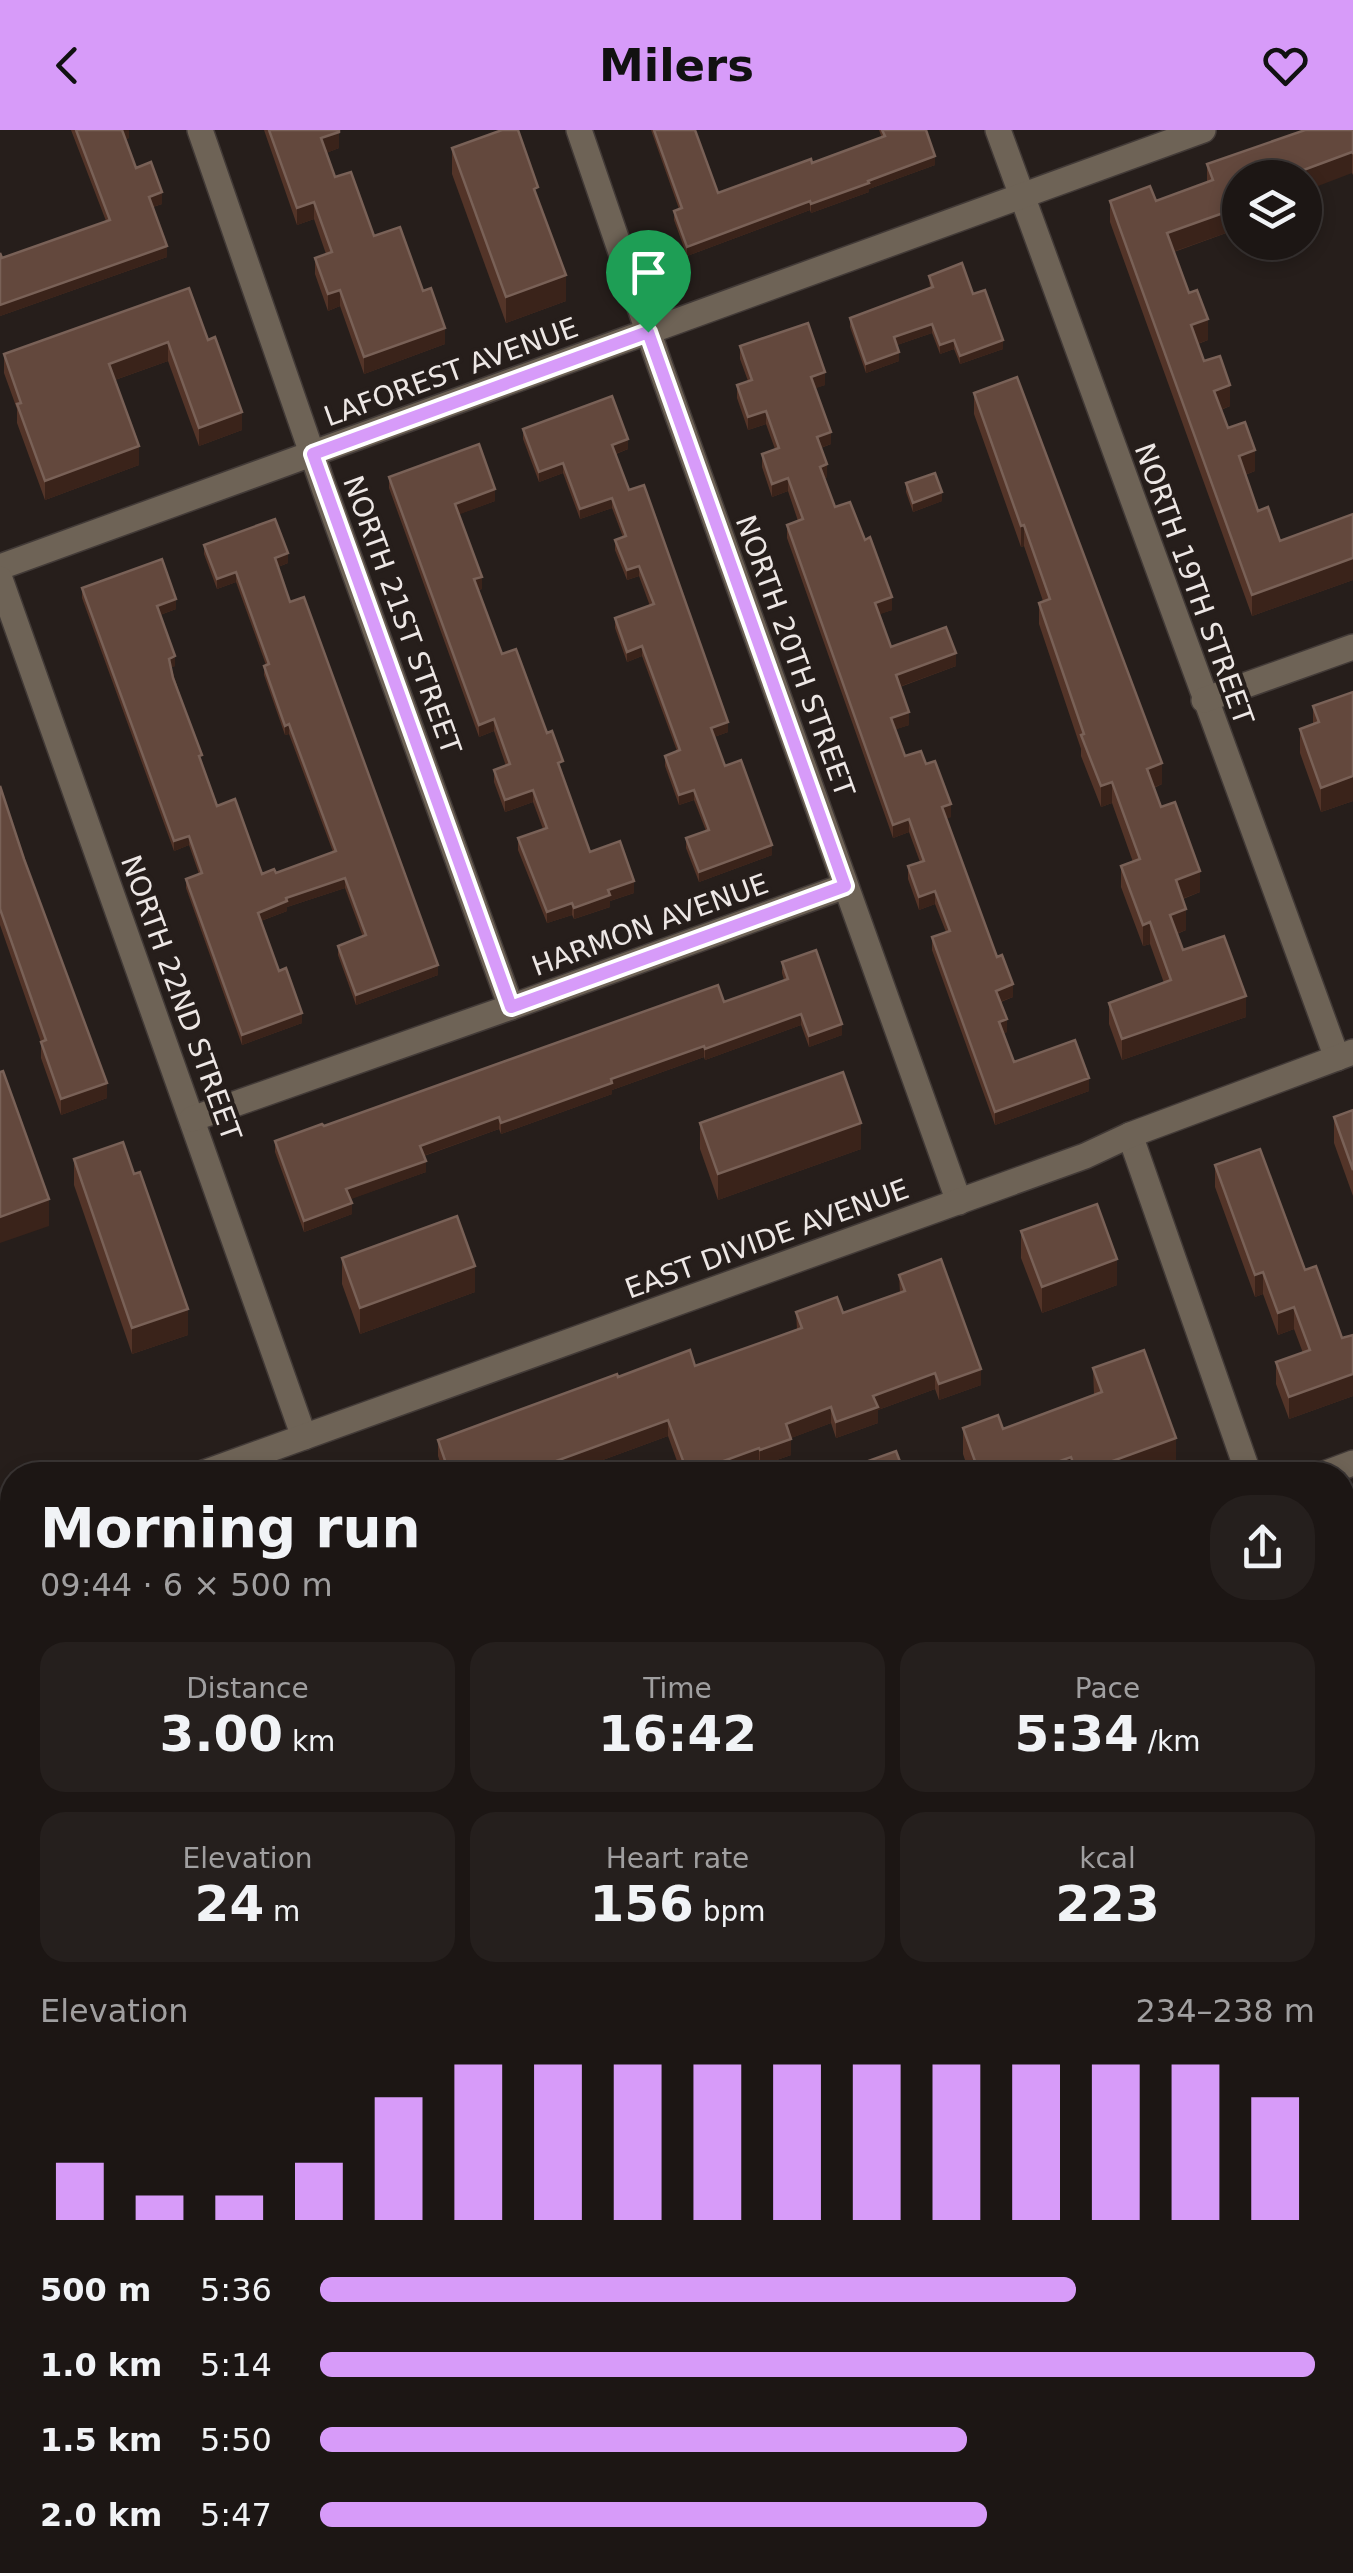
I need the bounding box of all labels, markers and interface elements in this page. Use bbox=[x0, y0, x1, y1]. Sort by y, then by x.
icon: back bbox=[40, 38, 95, 93]
icon: heart bbox=[1258, 38, 1313, 93]
text: Milers bbox=[599, 39, 754, 92]
map controls bbox=[1222, 160, 1322, 260]
button: layers bbox=[1222, 160, 1322, 260]
pin bbox=[606, 230, 691, 333]
icon: arrive bbox=[621, 245, 676, 300]
street label: LAFOREST AVENUE bbox=[320, 311, 582, 433]
street label: NORTH 19TH STREET bbox=[1128, 439, 1261, 730]
street label: NORTH 21ST STREET bbox=[336, 471, 468, 759]
street label: NORTH 20TH STREET bbox=[729, 511, 862, 802]
street label: NORTH 22ND STREET bbox=[114, 851, 248, 1146]
street label: HARMON AVENUE bbox=[527, 867, 773, 983]
street label: EAST DIVIDE AVENUE bbox=[621, 1172, 913, 1306]
button: share bbox=[1210, 1495, 1315, 1600]
text: Morning run bbox=[40, 1496, 421, 1560]
text: 09:44 · 6 × 500 m bbox=[40, 1566, 333, 1604]
text: Distance bbox=[186, 1672, 309, 1705]
text: Time bbox=[643, 1672, 712, 1705]
text: Pace bbox=[1075, 1672, 1140, 1705]
text: 3.00 bbox=[160, 1705, 283, 1763]
text: 16:42 bbox=[598, 1705, 757, 1763]
text: 5:34 bbox=[1014, 1705, 1139, 1763]
text: km bbox=[283, 1725, 335, 1758]
text: /km bbox=[1139, 1725, 1201, 1758]
text: Elevation bbox=[182, 1842, 313, 1875]
text: Heart rate bbox=[606, 1842, 749, 1875]
text: kcal bbox=[1079, 1842, 1136, 1875]
text: 24 bbox=[195, 1875, 264, 1933]
text: 156 bbox=[589, 1875, 694, 1933]
text: 223 bbox=[1055, 1875, 1160, 1933]
text: m bbox=[264, 1895, 300, 1928]
text: bpm bbox=[694, 1895, 766, 1928]
text: Elevation bbox=[40, 1992, 189, 2030]
text: 234–238 m bbox=[1136, 1992, 1315, 2030]
text: 500 m bbox=[40, 2271, 151, 2309]
text: 5:36 bbox=[200, 2271, 272, 2309]
text: 1.0 km bbox=[40, 2346, 162, 2384]
text: 5:14 bbox=[200, 2346, 272, 2384]
text: 1.5 km bbox=[40, 2421, 162, 2459]
text: 5:50 bbox=[200, 2421, 272, 2459]
text: 2.0 km bbox=[40, 2496, 162, 2534]
text: 5:47 bbox=[200, 2496, 272, 2534]

